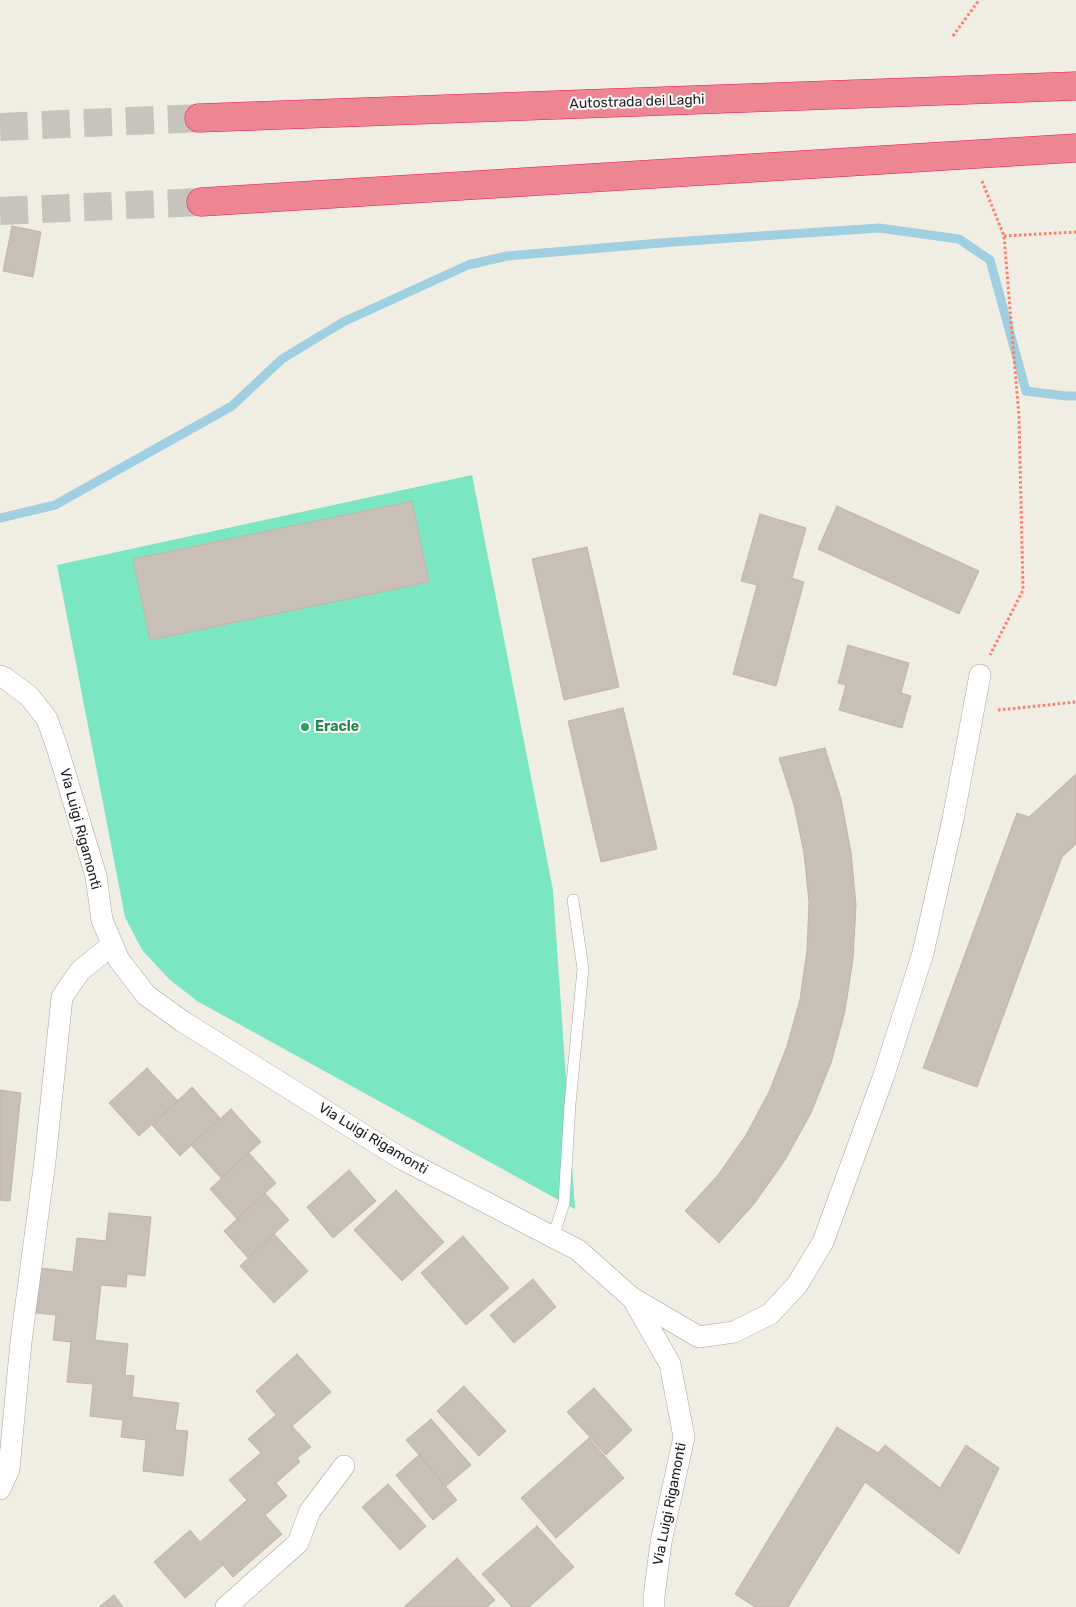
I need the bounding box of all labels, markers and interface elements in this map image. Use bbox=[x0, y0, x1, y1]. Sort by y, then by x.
street label: Autostrada dei Laghi bbox=[569, 91, 705, 113]
place label: Eracle bbox=[315, 719, 359, 735]
marker: Eracle bbox=[299, 721, 311, 733]
street label: Via Luigi Rigamonti bbox=[56, 767, 104, 891]
street label: Via Luigi Rigamonti bbox=[315, 1100, 431, 1178]
street label: Via Luigi Rigamonti bbox=[650, 1441, 690, 1567]

